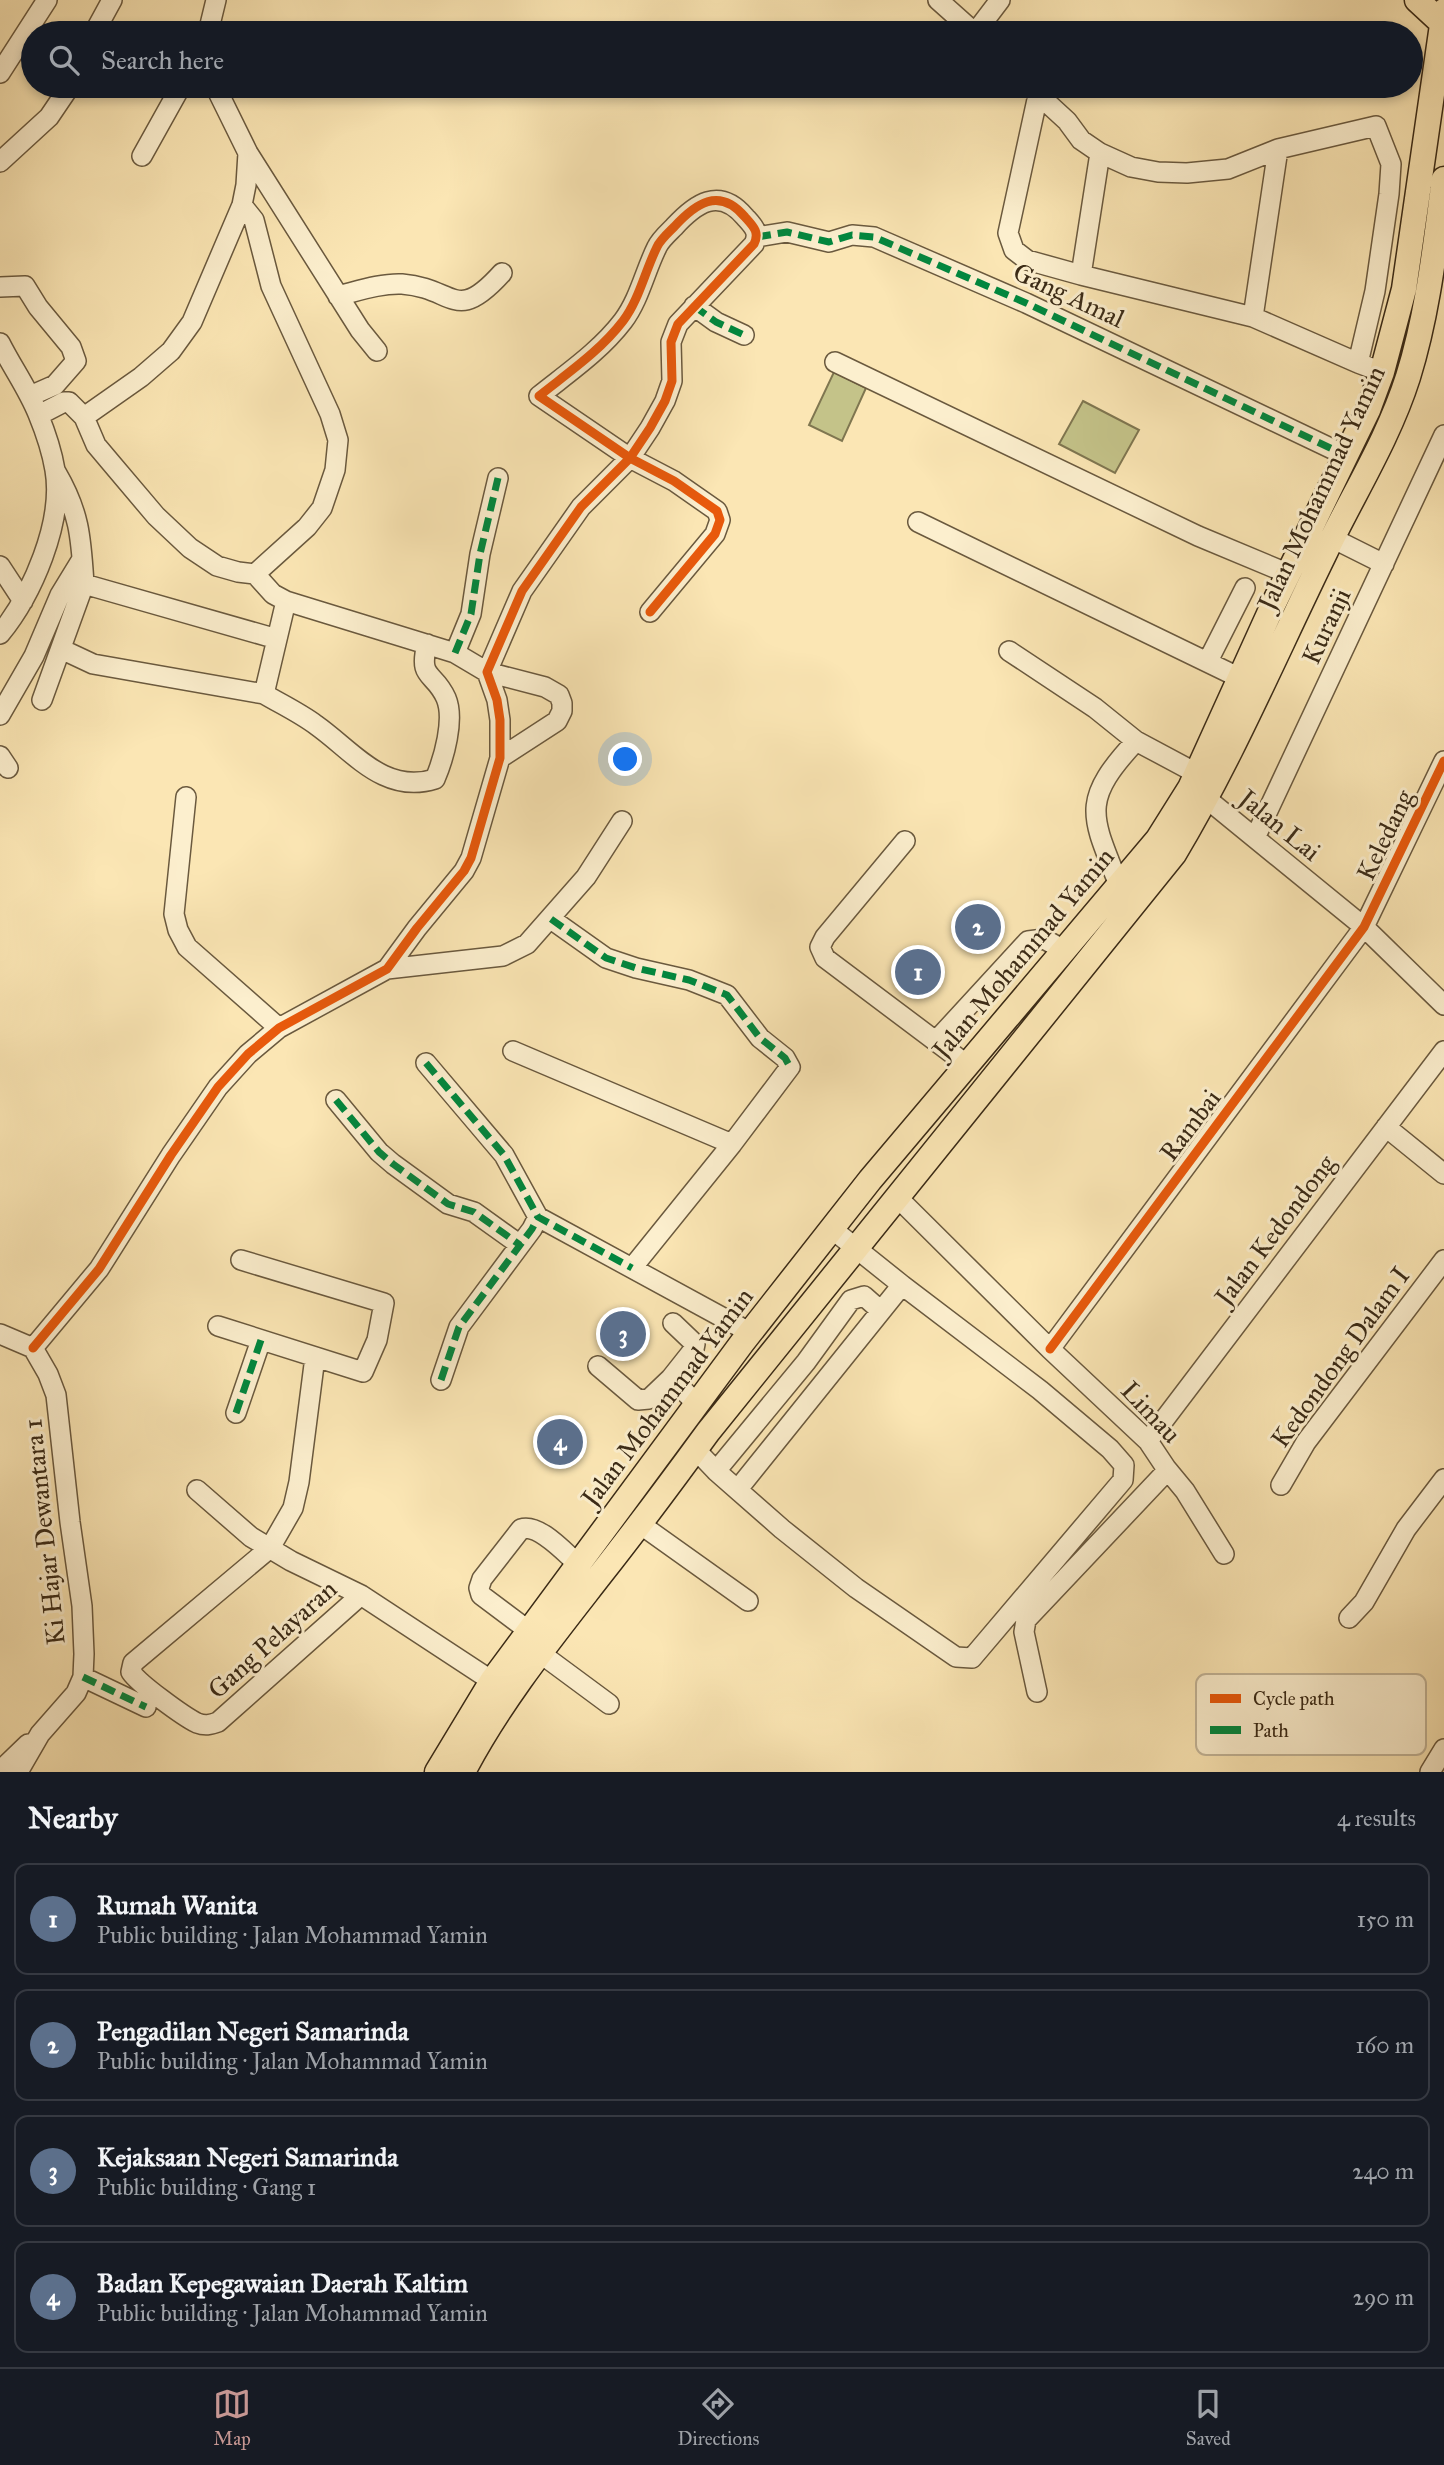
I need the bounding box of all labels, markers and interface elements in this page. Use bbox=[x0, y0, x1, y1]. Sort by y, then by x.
search box bbox=[21, 21, 1423, 98]
icon: search bbox=[45, 41, 83, 79]
text: Search here bbox=[101, 44, 224, 76]
street label: Gang Amal bbox=[1008, 255, 1130, 335]
street label: Jalan Mohammad Yamin bbox=[1249, 361, 1392, 618]
street label: Kuranji bbox=[1295, 583, 1357, 669]
your location bbox=[608, 742, 642, 776]
street label: Jalan Lai bbox=[1230, 781, 1327, 868]
street label: Keledang bbox=[1349, 784, 1421, 886]
street label: Jalan Mohammad Yamin bbox=[923, 841, 1121, 1067]
pin: 2 bbox=[955, 901, 1001, 953]
pin: 1 bbox=[895, 946, 941, 998]
street label: Rambai bbox=[1153, 1083, 1227, 1167]
street label: Jalan Kedondong bbox=[1206, 1148, 1343, 1314]
street label: Kedondong Dalam I bbox=[1264, 1260, 1416, 1454]
street label: Jalan Mohammad Yamin bbox=[572, 1281, 760, 1515]
pin: 3 bbox=[600, 1308, 646, 1360]
street label: Limau bbox=[1114, 1374, 1188, 1450]
pin: 4 bbox=[537, 1416, 583, 1468]
street label: Ki Hajar Dewantara 1 bbox=[16, 1417, 72, 1647]
street label: Gang Pelayaran bbox=[201, 1573, 343, 1705]
legend bbox=[1196, 1674, 1426, 1755]
text: Cycle path bbox=[1253, 1687, 1335, 1710]
text: Path bbox=[1253, 1719, 1289, 1742]
text: Nearby bbox=[28, 1800, 118, 1836]
text: 4 results bbox=[1337, 1804, 1416, 1832]
text: Rumah Wanita bbox=[97, 1889, 257, 1921]
text: 1 bbox=[48, 1905, 58, 1933]
text: 150 m bbox=[1357, 1905, 1414, 1933]
text: Public building · Jalan Mohammad Yamin bbox=[97, 1921, 488, 1949]
text: Pengadilan Negeri Samarinda bbox=[97, 2015, 409, 2047]
text: 2 bbox=[47, 2031, 59, 2059]
text: 160 m bbox=[1356, 2031, 1414, 2059]
text: Public building · Jalan Mohammad Yamin bbox=[97, 2047, 488, 2075]
text: Kejaksaan Negeri Samarinda bbox=[97, 2141, 398, 2173]
text: 3 bbox=[48, 2157, 58, 2185]
text: 240 m bbox=[1352, 2157, 1414, 2185]
text: Public building · Gang 1 bbox=[97, 2173, 316, 2201]
text: Badan Kepegawaian Daerah Kaltim bbox=[97, 2267, 468, 2299]
text: 4 bbox=[47, 2283, 59, 2311]
text: 290 m bbox=[1353, 2283, 1414, 2311]
text: Public building · Jalan Mohammad Yamin bbox=[97, 2299, 488, 2327]
tab: Map bbox=[213, 2385, 251, 2450]
tab: Directions bbox=[677, 2385, 759, 2450]
tab: Saved bbox=[1186, 2385, 1231, 2450]

